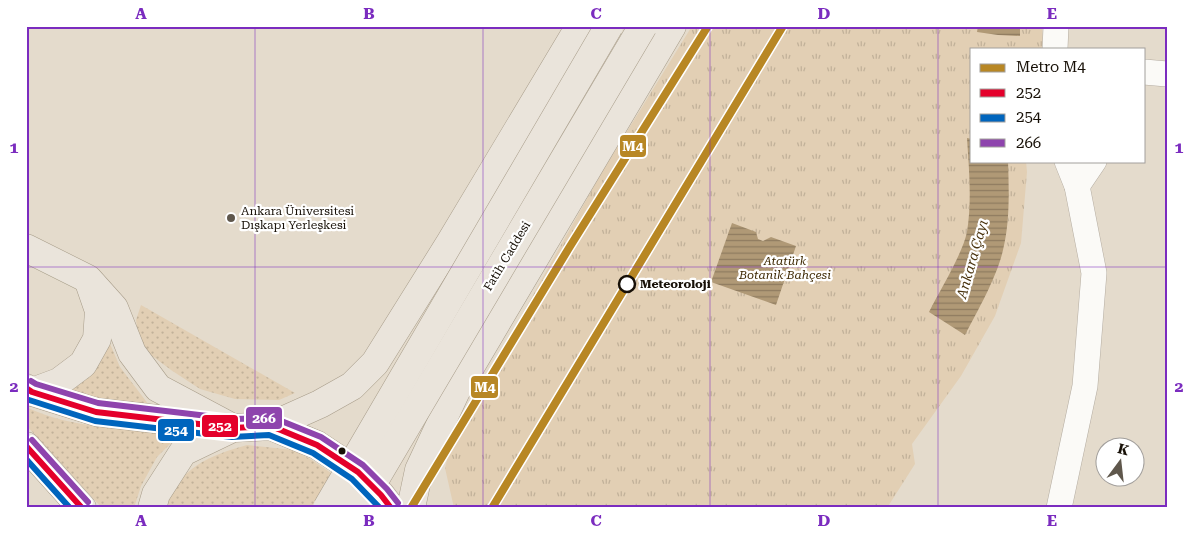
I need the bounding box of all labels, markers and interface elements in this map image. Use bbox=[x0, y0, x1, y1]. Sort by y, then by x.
text: A bbox=[135, 4, 147, 23]
text: B bbox=[363, 4, 375, 23]
text: C bbox=[590, 4, 602, 23]
text: D bbox=[818, 4, 831, 23]
text: E bbox=[1047, 4, 1057, 23]
legend bbox=[970, 48, 1146, 162]
text: Metro M4 bbox=[1016, 58, 1086, 76]
text: 252 bbox=[1016, 84, 1041, 102]
text: 254 bbox=[1016, 108, 1042, 126]
line badge: M4 bbox=[619, 134, 647, 158]
text: 266 bbox=[1016, 134, 1041, 152]
text: 1 bbox=[10, 138, 19, 157]
text: M4 bbox=[622, 138, 644, 154]
text: 1 bbox=[1175, 138, 1184, 157]
place label: Ankara Üniversitesi Dışkapı Yerleşkesi bbox=[241, 204, 354, 232]
marker: Ankara Üniversitesi Dışkapı Yerleşkesi bbox=[225, 212, 237, 224]
water label: Ankara Çayı bbox=[953, 218, 991, 301]
street label: Fatih Caddesi bbox=[481, 219, 533, 293]
park label: Atatürk Botanik Bahçesi bbox=[738, 254, 831, 282]
marker: Meteoroloji bbox=[618, 275, 636, 293]
place label: Meteoroloji bbox=[640, 277, 711, 291]
line badge: M4 bbox=[470, 375, 499, 399]
text: 2 bbox=[10, 377, 19, 396]
text: 2 bbox=[1175, 377, 1184, 396]
text: M4 bbox=[474, 379, 496, 395]
line badge: 266 bbox=[245, 406, 283, 430]
text: 266 bbox=[252, 410, 276, 426]
line badge: 252 bbox=[201, 414, 239, 438]
line badge: 254 bbox=[157, 418, 195, 442]
text: 252 bbox=[208, 418, 232, 434]
text: 254 bbox=[164, 422, 188, 438]
north arrow bbox=[1096, 436, 1146, 486]
text: K bbox=[1116, 440, 1131, 459]
unlabelled marker bbox=[337, 446, 347, 456]
text: A bbox=[135, 511, 147, 530]
text: B bbox=[363, 511, 375, 530]
text: C bbox=[590, 511, 602, 530]
text: D bbox=[818, 511, 831, 530]
text: E bbox=[1047, 511, 1057, 530]

